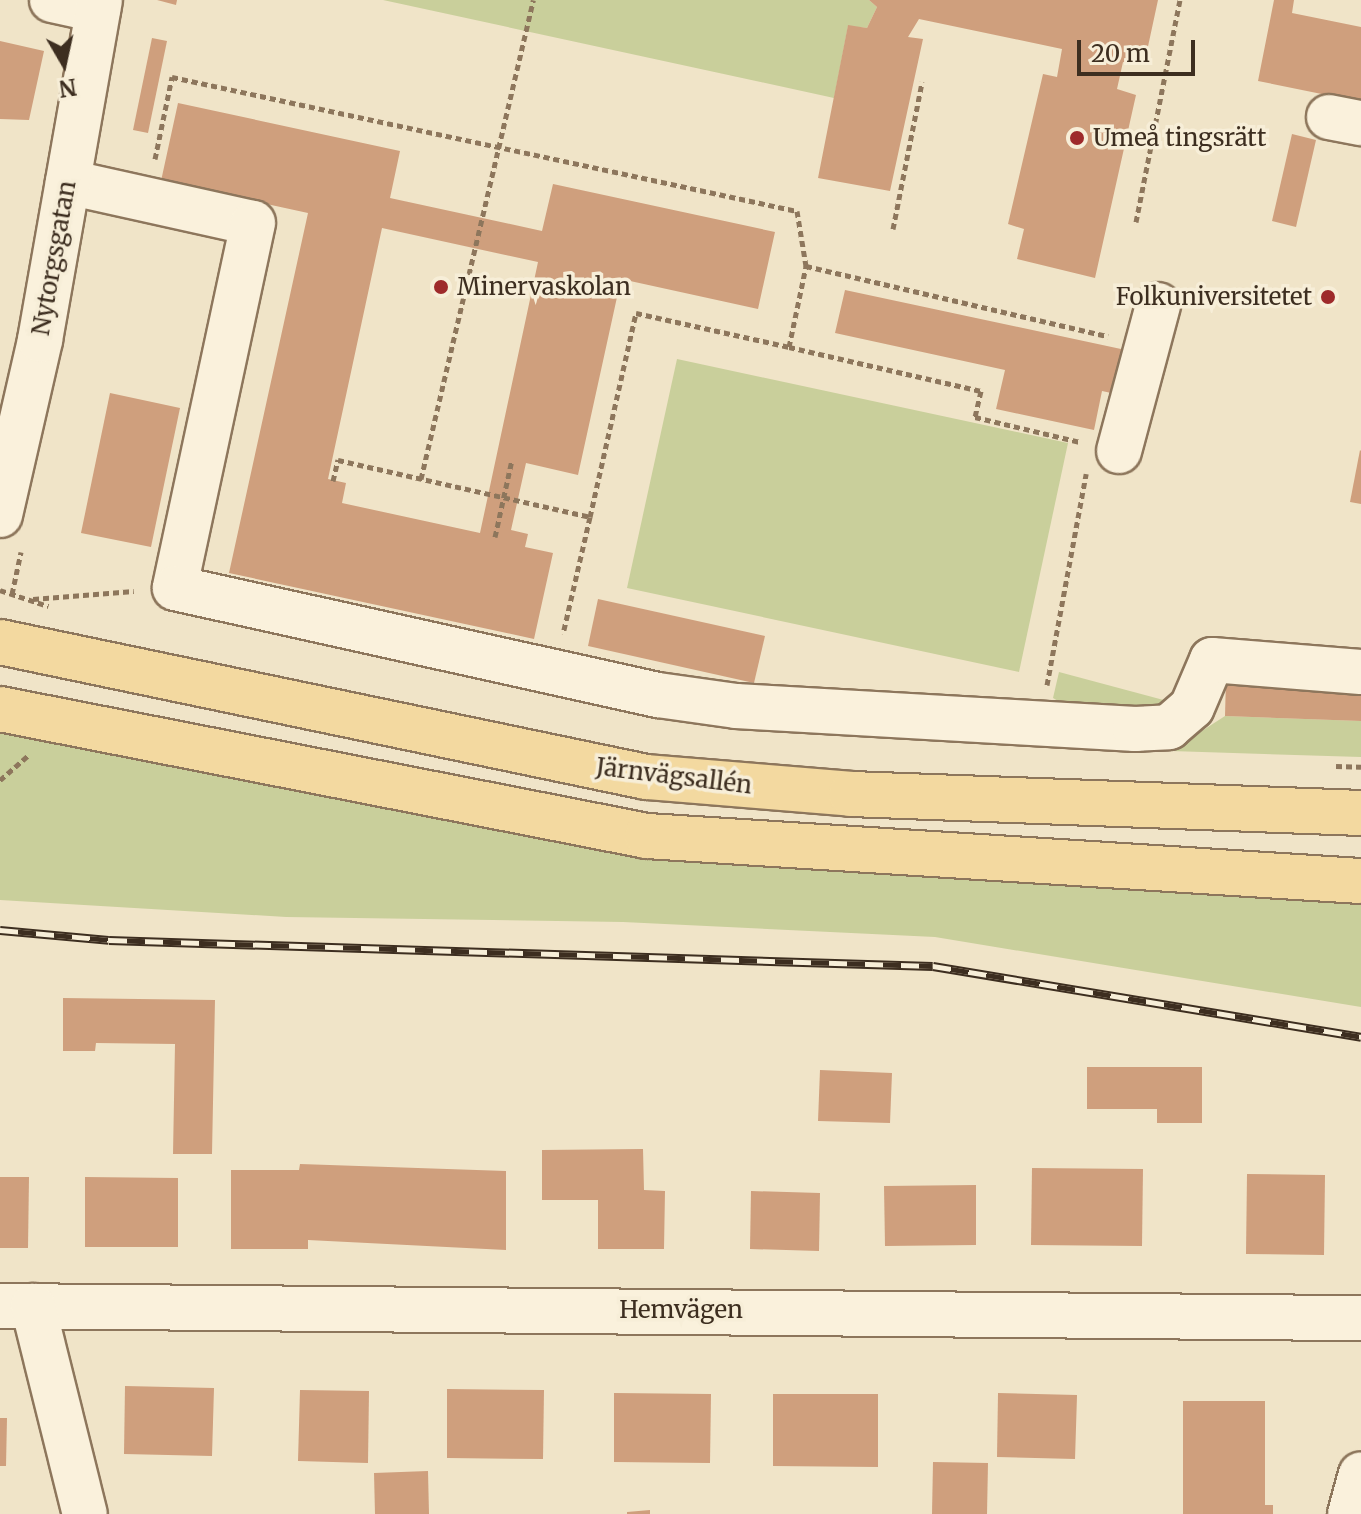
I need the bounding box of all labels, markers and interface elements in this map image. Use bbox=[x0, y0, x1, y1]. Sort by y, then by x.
north arrow bbox=[24, 24, 104, 104]
scale bar bbox=[1081, 24, 1199, 74]
text: 20 m bbox=[1091, 38, 1150, 69]
text: N bbox=[57, 73, 79, 103]
place label: Umeå tingsrätt bbox=[1093, 124, 1266, 152]
marker: Umeå tingsrätt bbox=[1068, 129, 1086, 147]
street label: Nytorgsgatan bbox=[26, 178, 82, 338]
place label: Minervaskolan bbox=[457, 273, 631, 301]
marker: Minervaskolan bbox=[432, 278, 450, 296]
place label: Folkuniversitetet bbox=[1116, 283, 1312, 311]
marker: Folkuniversitetet bbox=[1319, 288, 1337, 306]
street label: Järnvägsallén bbox=[594, 752, 754, 800]
street label: Hemvägen bbox=[619, 1296, 743, 1324]

